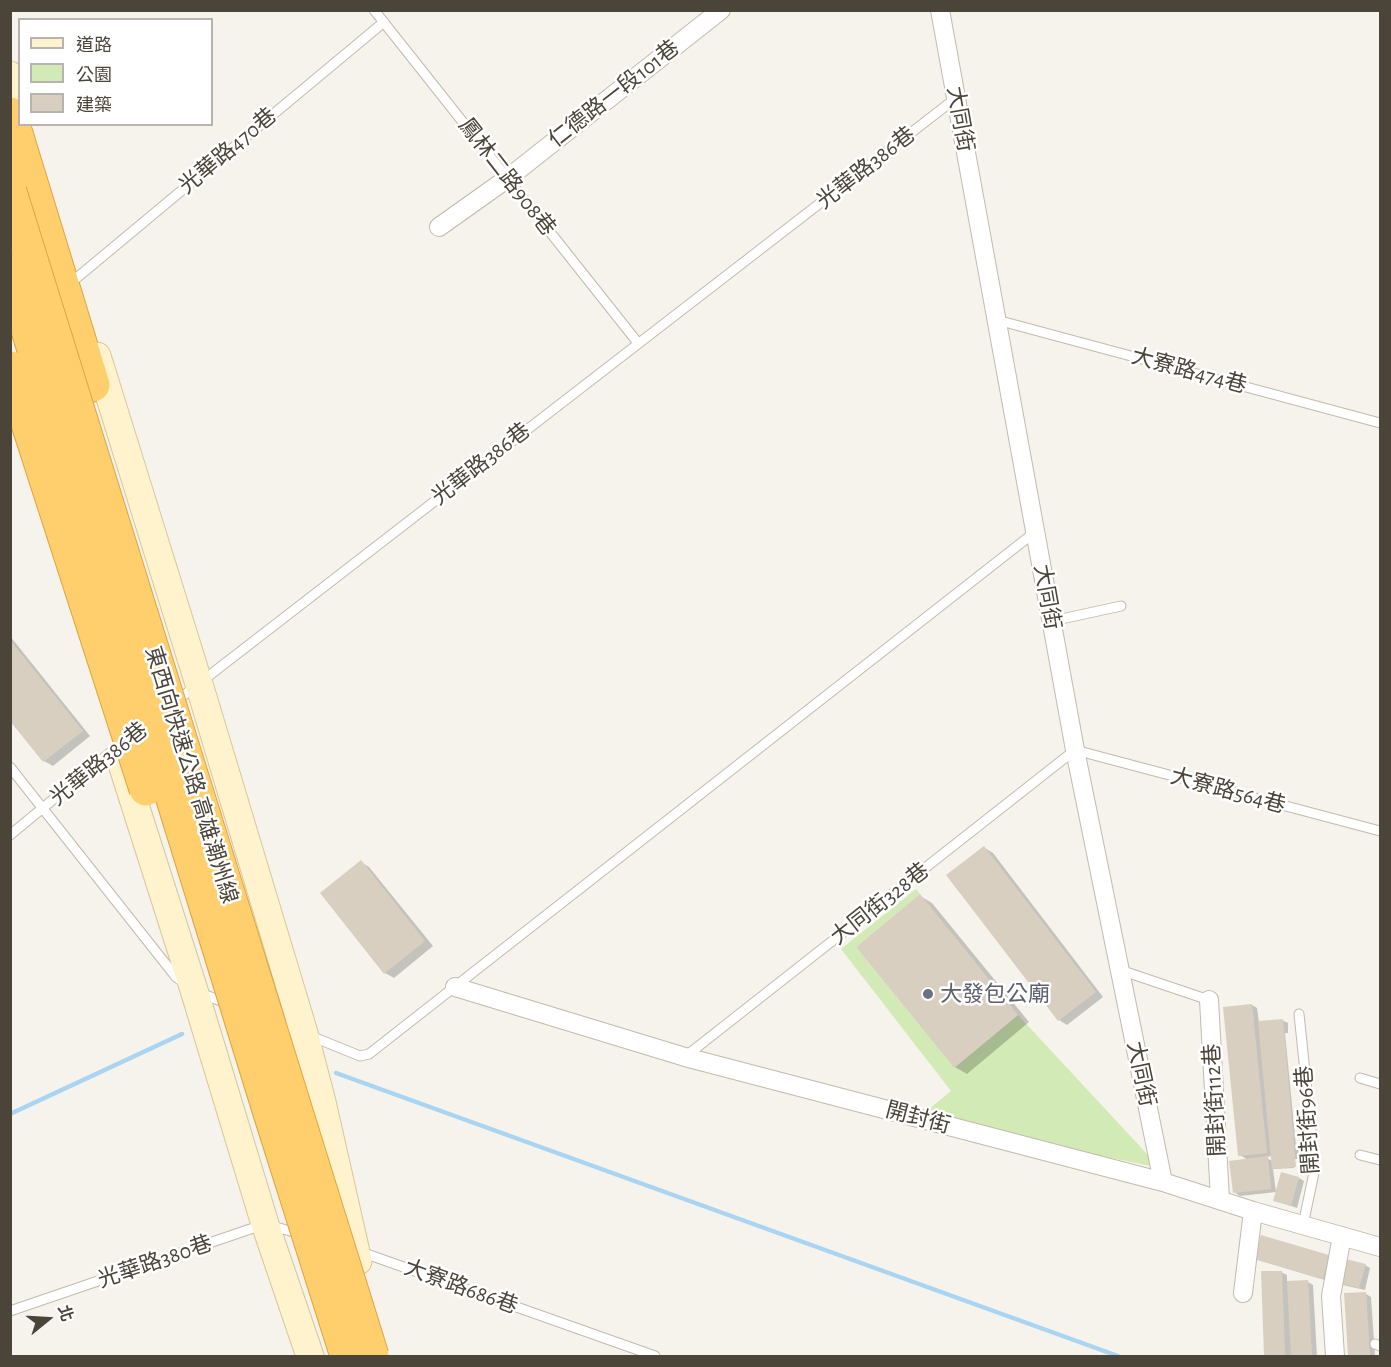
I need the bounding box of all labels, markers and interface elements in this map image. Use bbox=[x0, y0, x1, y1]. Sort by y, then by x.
legend bbox=[18, 18, 213, 126]
street label: 仁德路一段101巷 bbox=[543, 35, 685, 153]
text: 道路 bbox=[76, 37, 112, 55]
text: 公園 bbox=[76, 67, 112, 85]
street label: 大同街 bbox=[941, 84, 979, 154]
text: 建築 bbox=[76, 97, 112, 115]
street label: 光華路470巷 bbox=[174, 103, 282, 199]
street label: 鳳林二路908巷 bbox=[453, 113, 561, 241]
street label: 光華路386巷 bbox=[811, 121, 921, 215]
street label: 大寮路474巷 bbox=[1128, 343, 1250, 399]
street label: 光華路386巷 bbox=[426, 417, 536, 511]
street label: 大同街 bbox=[1028, 562, 1066, 632]
street label: 東西向快速公路 高雄潮州線 bbox=[139, 643, 243, 907]
street label: 光華路386巷 bbox=[45, 717, 153, 811]
street label: 大寮路564巷 bbox=[1168, 763, 1288, 819]
street label: 大同街328巷 bbox=[826, 857, 934, 951]
place label: 大發包公廟 bbox=[940, 981, 1050, 1007]
marker: 大發包公廟 bbox=[921, 987, 935, 1001]
street label: 大同街 bbox=[1121, 1039, 1161, 1109]
street label: 開封街112巷 bbox=[1199, 1043, 1231, 1157]
street label: 開封街96巷 bbox=[1291, 1065, 1325, 1175]
street label: 開封街 bbox=[883, 1097, 953, 1139]
street label: 光華路380巷 bbox=[94, 1230, 216, 1294]
street label: 大寮路686巷 bbox=[401, 1254, 521, 1320]
north arrow bbox=[18, 1289, 78, 1349]
text: 北 bbox=[55, 1303, 75, 1324]

